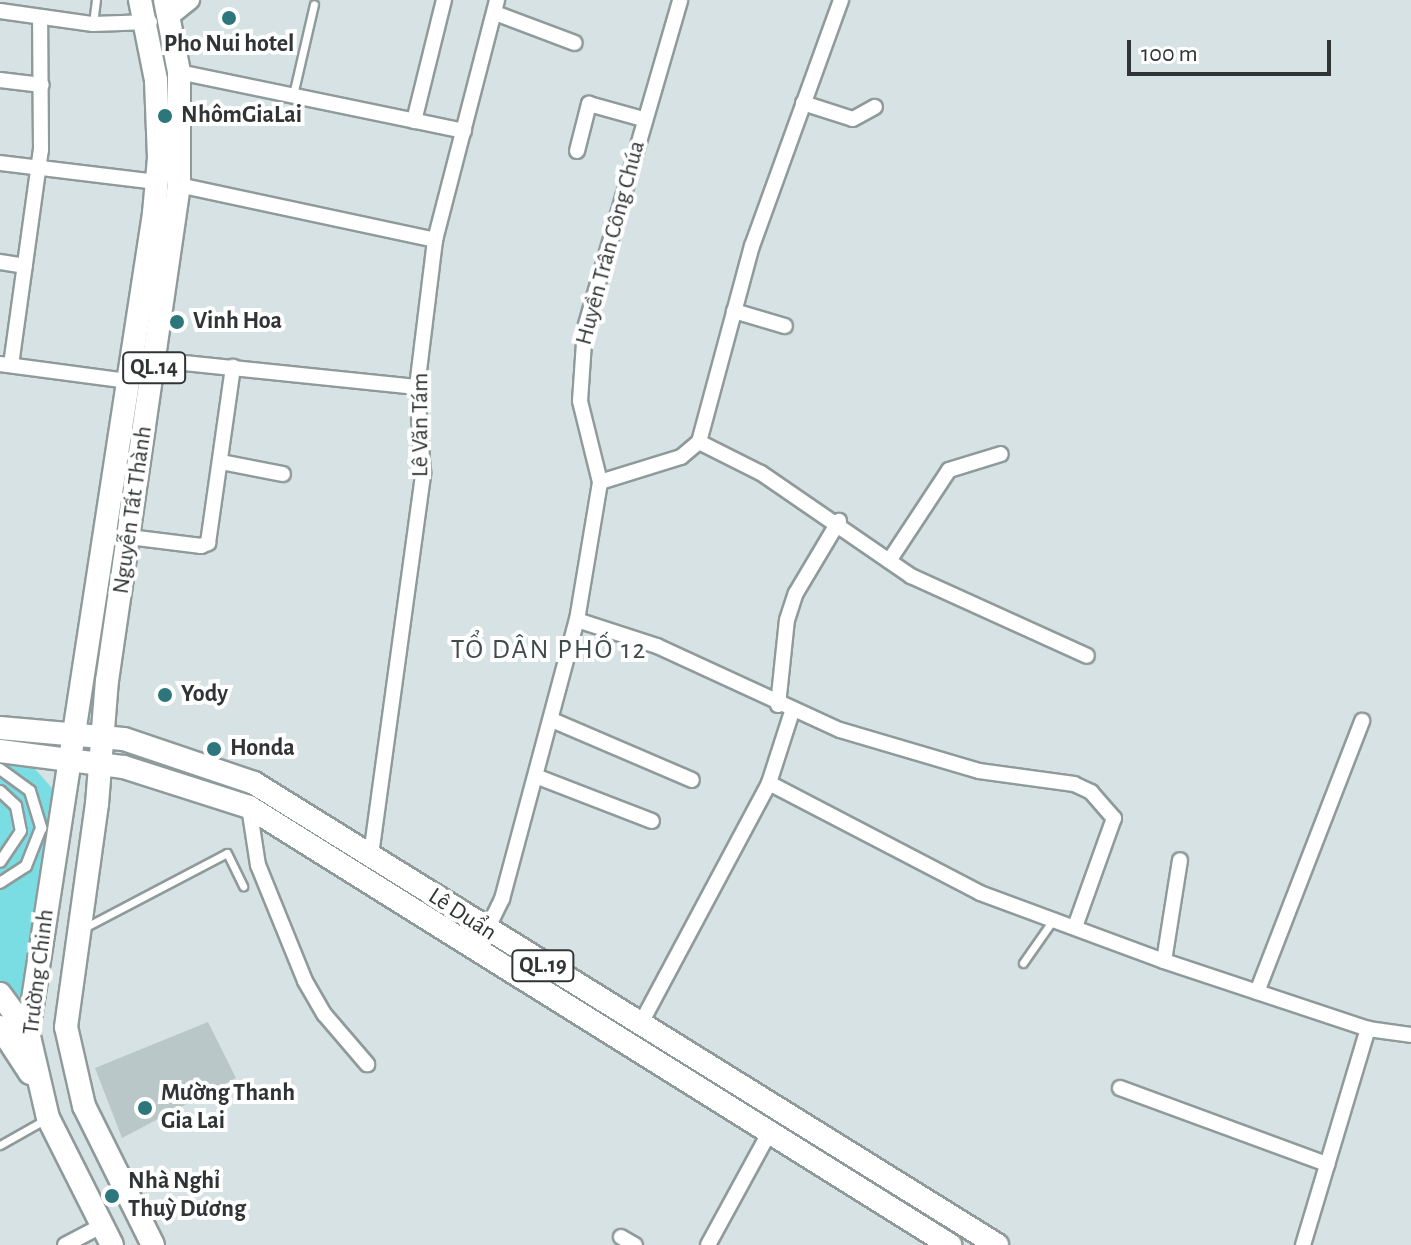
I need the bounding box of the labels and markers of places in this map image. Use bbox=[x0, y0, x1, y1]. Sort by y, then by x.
marker: Pho Nui hotel bbox=[220, 9, 238, 27]
place label: Pho Nui hotel bbox=[164, 31, 294, 59]
place label: NhômGiaLai bbox=[181, 102, 302, 130]
marker: NhômGiaLai bbox=[156, 107, 174, 125]
place label: Vinh Hoa bbox=[193, 308, 282, 336]
marker: Vinh Hoa bbox=[168, 313, 186, 331]
place label: Yody bbox=[181, 681, 228, 709]
marker: Yody bbox=[156, 686, 174, 704]
place label: Honda bbox=[230, 735, 295, 763]
marker: Honda bbox=[205, 740, 223, 758]
place label: Mường Thanh Gia Lai bbox=[161, 1080, 295, 1136]
marker: Mường Thanh Gia Lai bbox=[136, 1099, 154, 1117]
place label: Nhà Nghỉ Thuỳ Dương bbox=[128, 1168, 246, 1224]
marker: Nhà Nghỉ Thuỳ Dương bbox=[103, 1187, 121, 1205]

